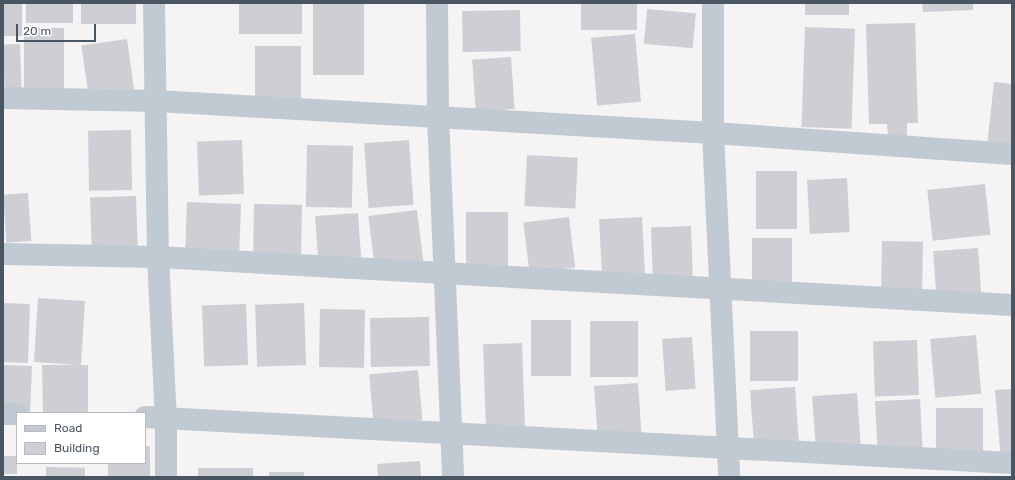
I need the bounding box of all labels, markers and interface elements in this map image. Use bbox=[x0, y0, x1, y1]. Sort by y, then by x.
scale bar bbox=[18, 16, 98, 42]
text: 20 m bbox=[23, 24, 51, 38]
legend bbox=[16, 412, 146, 464]
text: Road bbox=[54, 421, 82, 435]
text: Building bbox=[54, 441, 100, 455]

